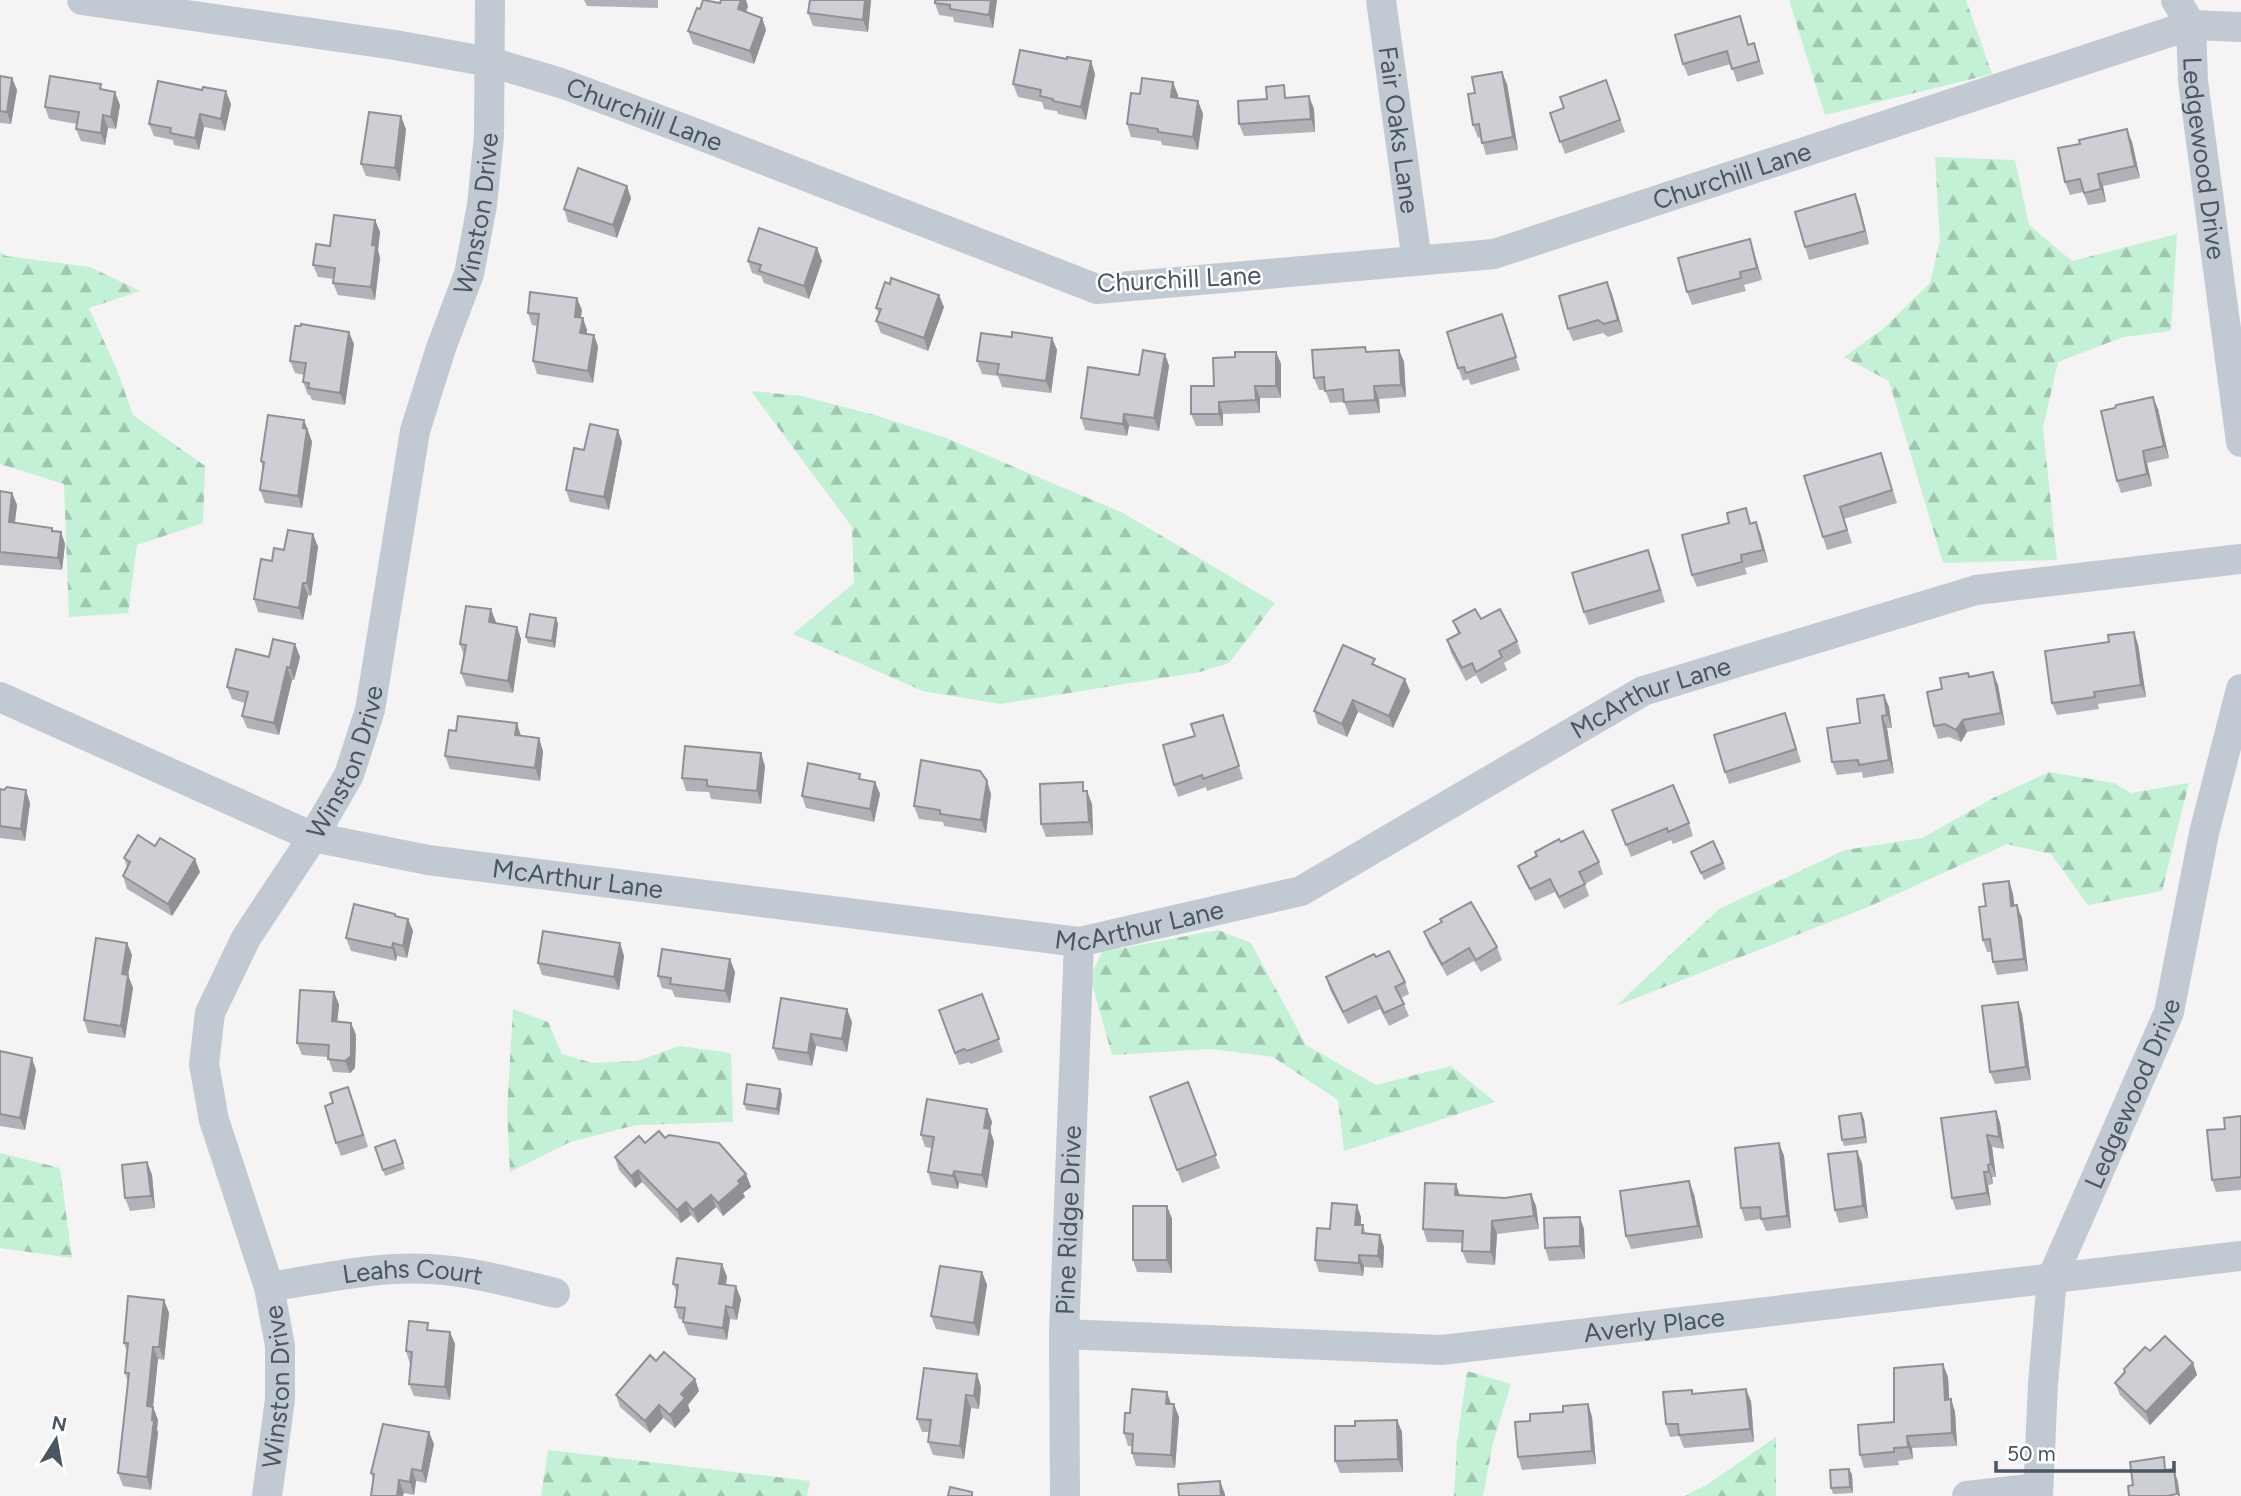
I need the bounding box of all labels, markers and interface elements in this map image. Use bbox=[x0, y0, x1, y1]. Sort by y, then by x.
street label: Fair Oaks Lane bbox=[1372, 44, 1426, 216]
street label: Ledgewood Drive bbox=[2176, 56, 2233, 261]
street label: Churchill Lane bbox=[562, 70, 727, 158]
street label: Winston Drive bbox=[447, 131, 505, 299]
street label: Churchill Lane bbox=[1649, 135, 1815, 217]
street label: Churchill Lane bbox=[1096, 259, 1262, 299]
street label: McArthur Lane bbox=[1565, 649, 1735, 746]
street label: Winston Drive bbox=[300, 683, 390, 844]
street label: McArthur Lane bbox=[490, 852, 665, 905]
street label: McArthur Lane bbox=[1053, 893, 1227, 958]
street label: Ledgewood Drive bbox=[2077, 996, 2187, 1193]
street label: Pine Ridge Drive bbox=[1049, 1125, 1088, 1316]
street label: Leahs Court bbox=[340, 1252, 486, 1292]
street label: Averly Place bbox=[1582, 1301, 1726, 1349]
street label: Winston Drive bbox=[255, 1303, 296, 1470]
north arrow bbox=[21, 1405, 91, 1475]
text: N bbox=[50, 1411, 69, 1436]
scale bar bbox=[1996, 1430, 2174, 1474]
text: 50 m bbox=[2007, 1441, 2056, 1466]

